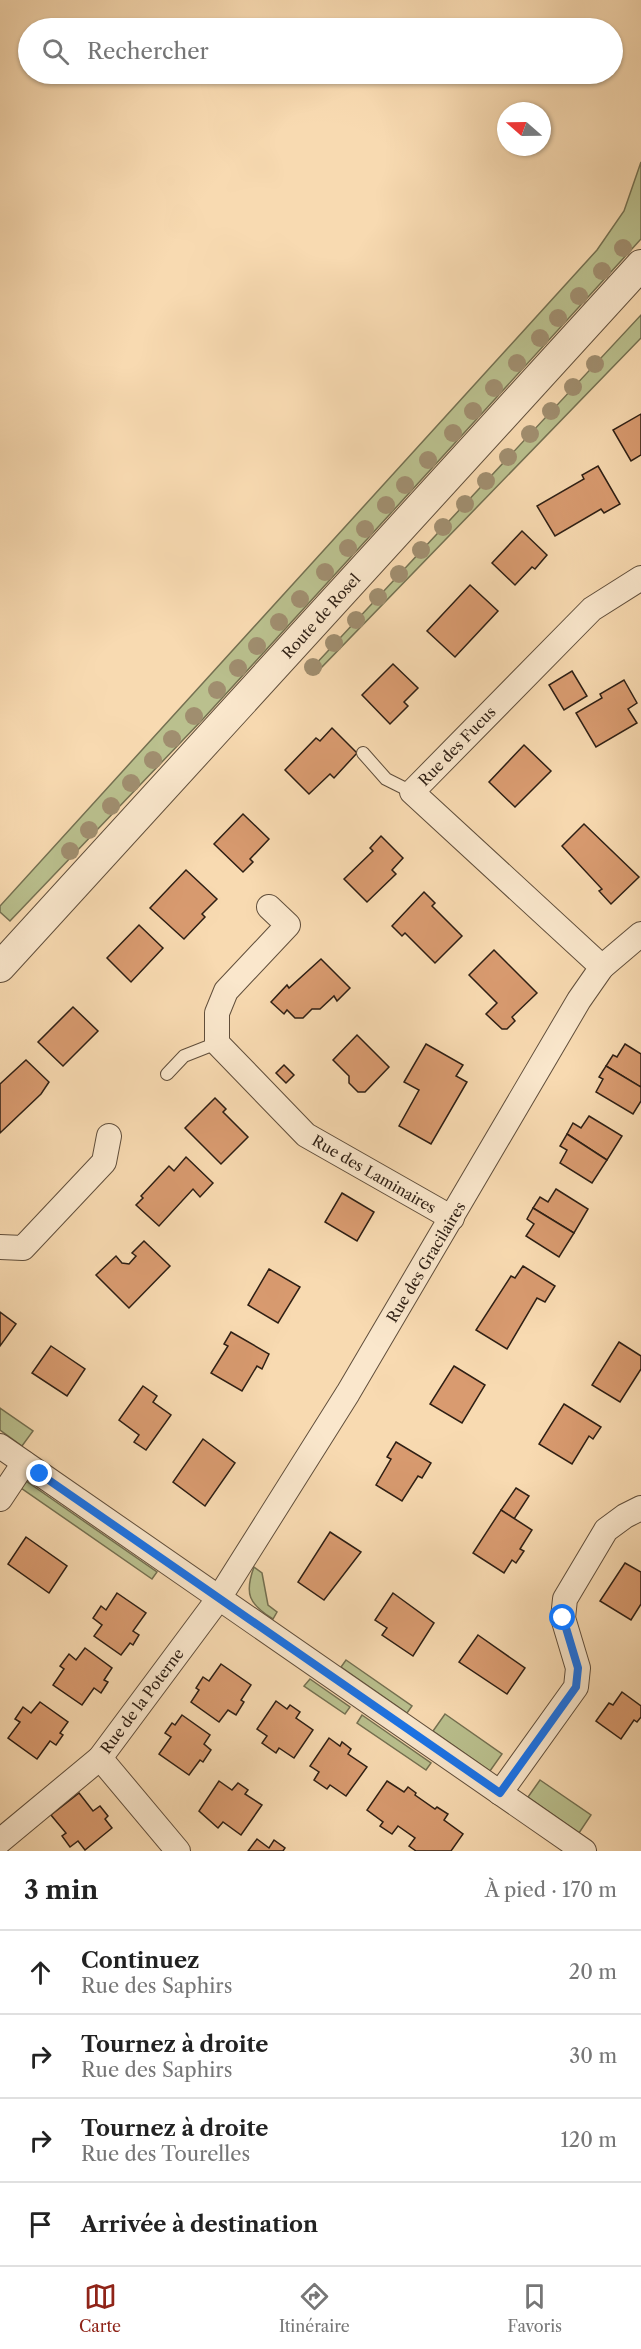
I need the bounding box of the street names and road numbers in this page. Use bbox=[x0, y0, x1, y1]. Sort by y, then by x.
street label: Route de Rosel bbox=[278, 569, 365, 662]
street label: Rue des Fucus bbox=[414, 702, 500, 790]
street label: Rue des Laminaires bbox=[309, 1131, 439, 1217]
street label: Rue des Gracilaires bbox=[382, 1198, 470, 1326]
street label: Rue de la Poterne bbox=[96, 1645, 188, 1757]

